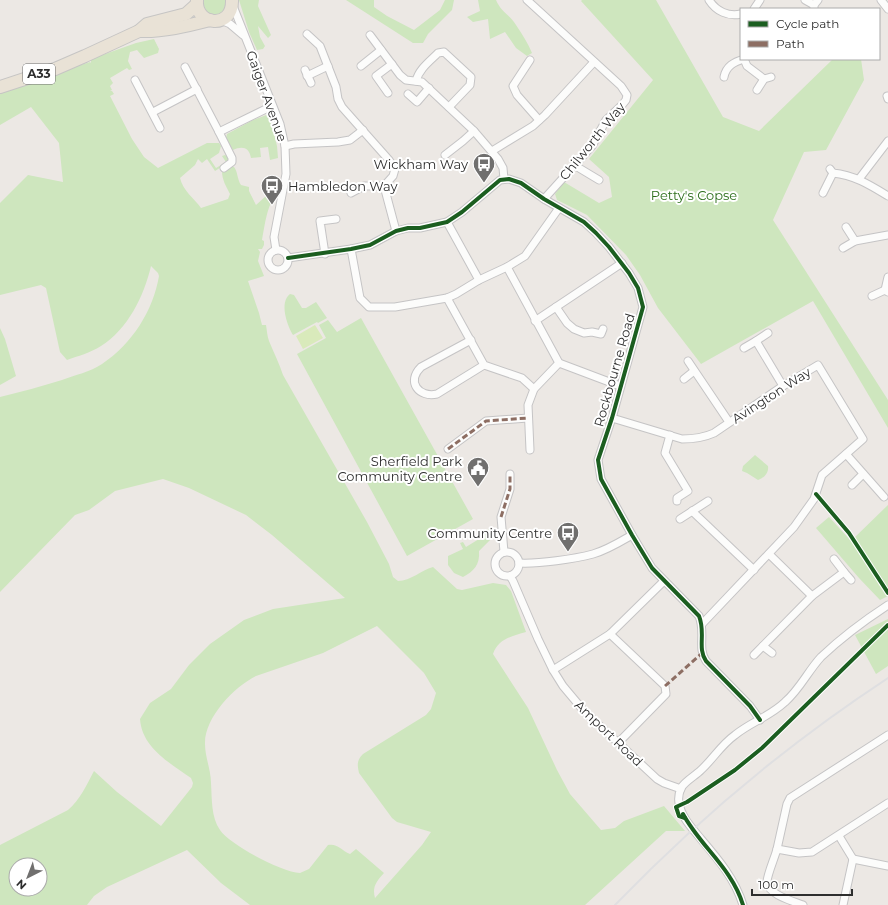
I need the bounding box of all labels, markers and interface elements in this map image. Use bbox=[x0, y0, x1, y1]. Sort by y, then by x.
legend bbox=[740, 8, 880, 60]
text: Cycle path bbox=[776, 16, 839, 31]
text: Path bbox=[776, 36, 805, 51]
street label: Gaiger Avenue bbox=[243, 48, 291, 144]
road number: A33 bbox=[23, 64, 55, 84]
street label: Chilworth Way bbox=[556, 98, 629, 183]
bus stop icon: Wickham Way bbox=[471, 151, 497, 184]
place label: Wickham Way bbox=[373, 156, 469, 172]
bus stop icon: Hambledon Way bbox=[259, 173, 285, 206]
place label: Hambledon Way bbox=[288, 178, 399, 194]
park label: Petty's Copse bbox=[651, 187, 737, 203]
street label: Rockbourne Road bbox=[590, 311, 638, 429]
street label: Avington Way bbox=[729, 363, 814, 426]
place label: Sherfield Park Community Centre bbox=[337, 453, 462, 484]
public building icon: Sherfield Park Community Centre bbox=[465, 455, 491, 488]
bus stop icon: Community Centre bbox=[555, 520, 581, 553]
place label: Community Centre bbox=[427, 525, 552, 541]
street label: Amport Road bbox=[572, 697, 646, 769]
north arrow bbox=[8, 857, 48, 897]
scale bar bbox=[752, 871, 852, 897]
text: N bbox=[13, 876, 29, 893]
text: 100 m bbox=[758, 877, 794, 892]

